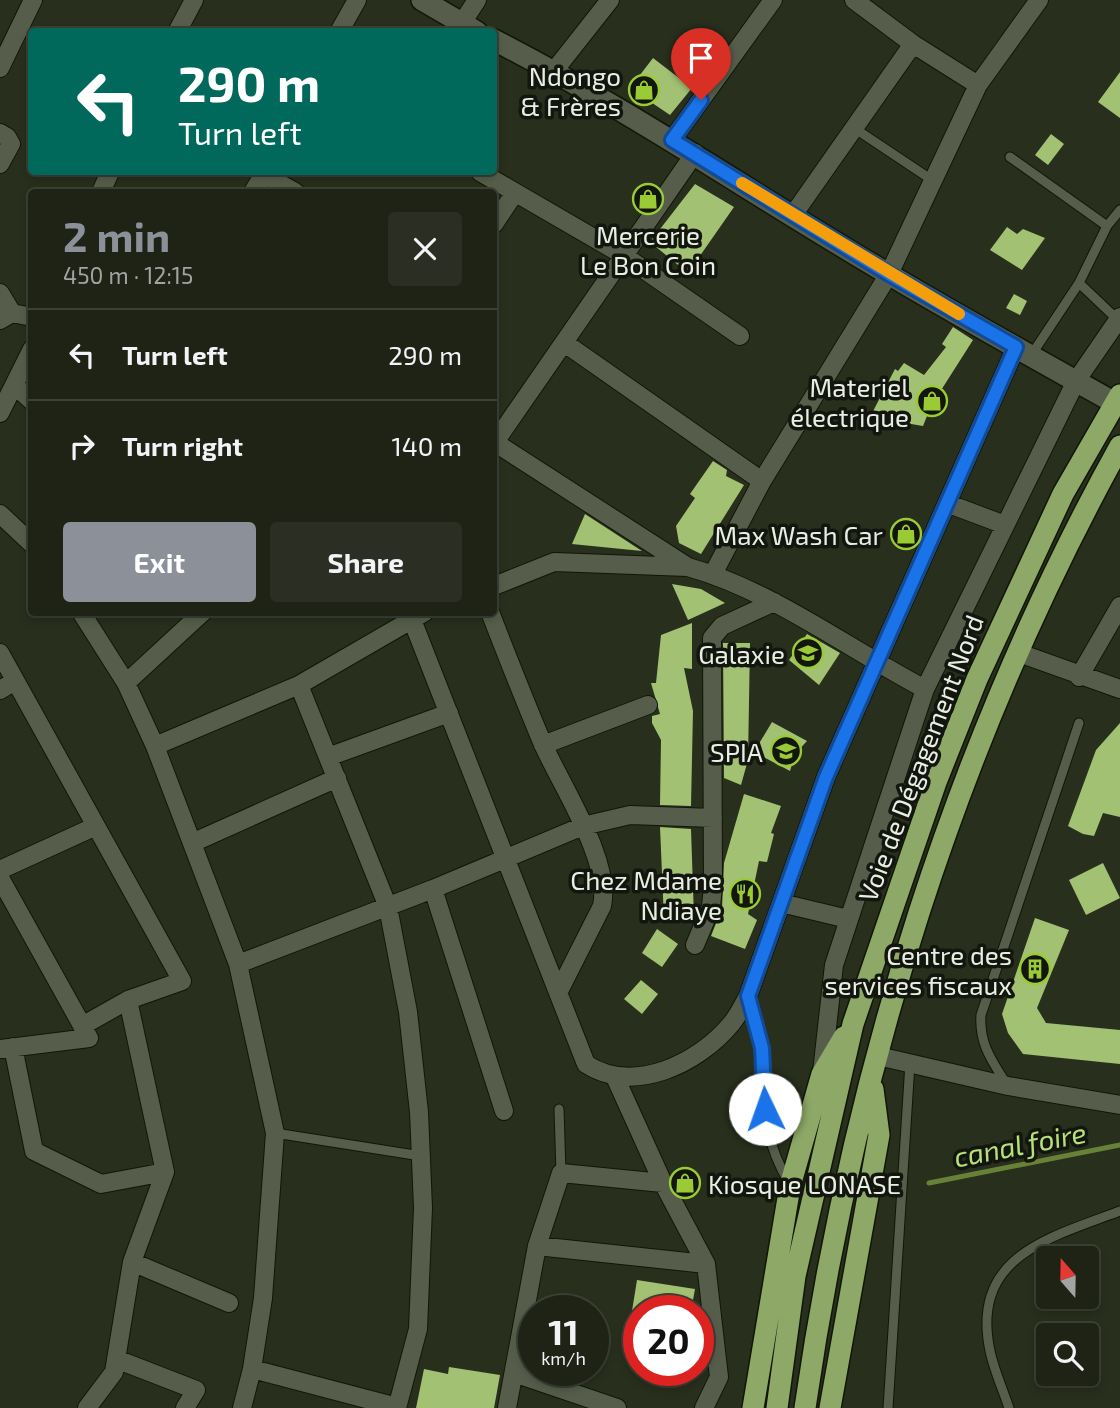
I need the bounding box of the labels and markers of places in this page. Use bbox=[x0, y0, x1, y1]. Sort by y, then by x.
pin bbox=[671, 28, 731, 100]
place label: Ndongo & Frères bbox=[520, 60, 621, 121]
shop icon: Ndongo & Frères bbox=[627, 73, 661, 107]
shop icon: Mercerie Le Bon Coin bbox=[631, 182, 665, 216]
place label: Mercerie Le Bon Coin bbox=[580, 219, 716, 280]
place label: Materiel électrique bbox=[790, 371, 909, 432]
shop icon: Materiel électrique bbox=[915, 384, 949, 418]
shop icon: Max Wash Car bbox=[889, 517, 923, 551]
place label: Max Wash Car bbox=[714, 519, 883, 550]
school or university icon: Galaxie bbox=[791, 636, 825, 670]
place label: Galaxie bbox=[698, 638, 785, 669]
school or university icon: SPIA bbox=[769, 734, 803, 768]
place label: SPIA bbox=[710, 736, 763, 767]
place label: Chez Mdame Ndiaye bbox=[570, 864, 722, 925]
restaurant icon: Chez Mdame Ndiaye bbox=[728, 877, 762, 911]
place label: Centre des services fiscaux bbox=[825, 939, 1012, 1000]
building icon: Centre des services fiscaux bbox=[1018, 952, 1052, 986]
shop icon: Kiosque LONASE bbox=[668, 1166, 702, 1200]
place label: Kiosque LONASE bbox=[708, 1168, 901, 1199]

